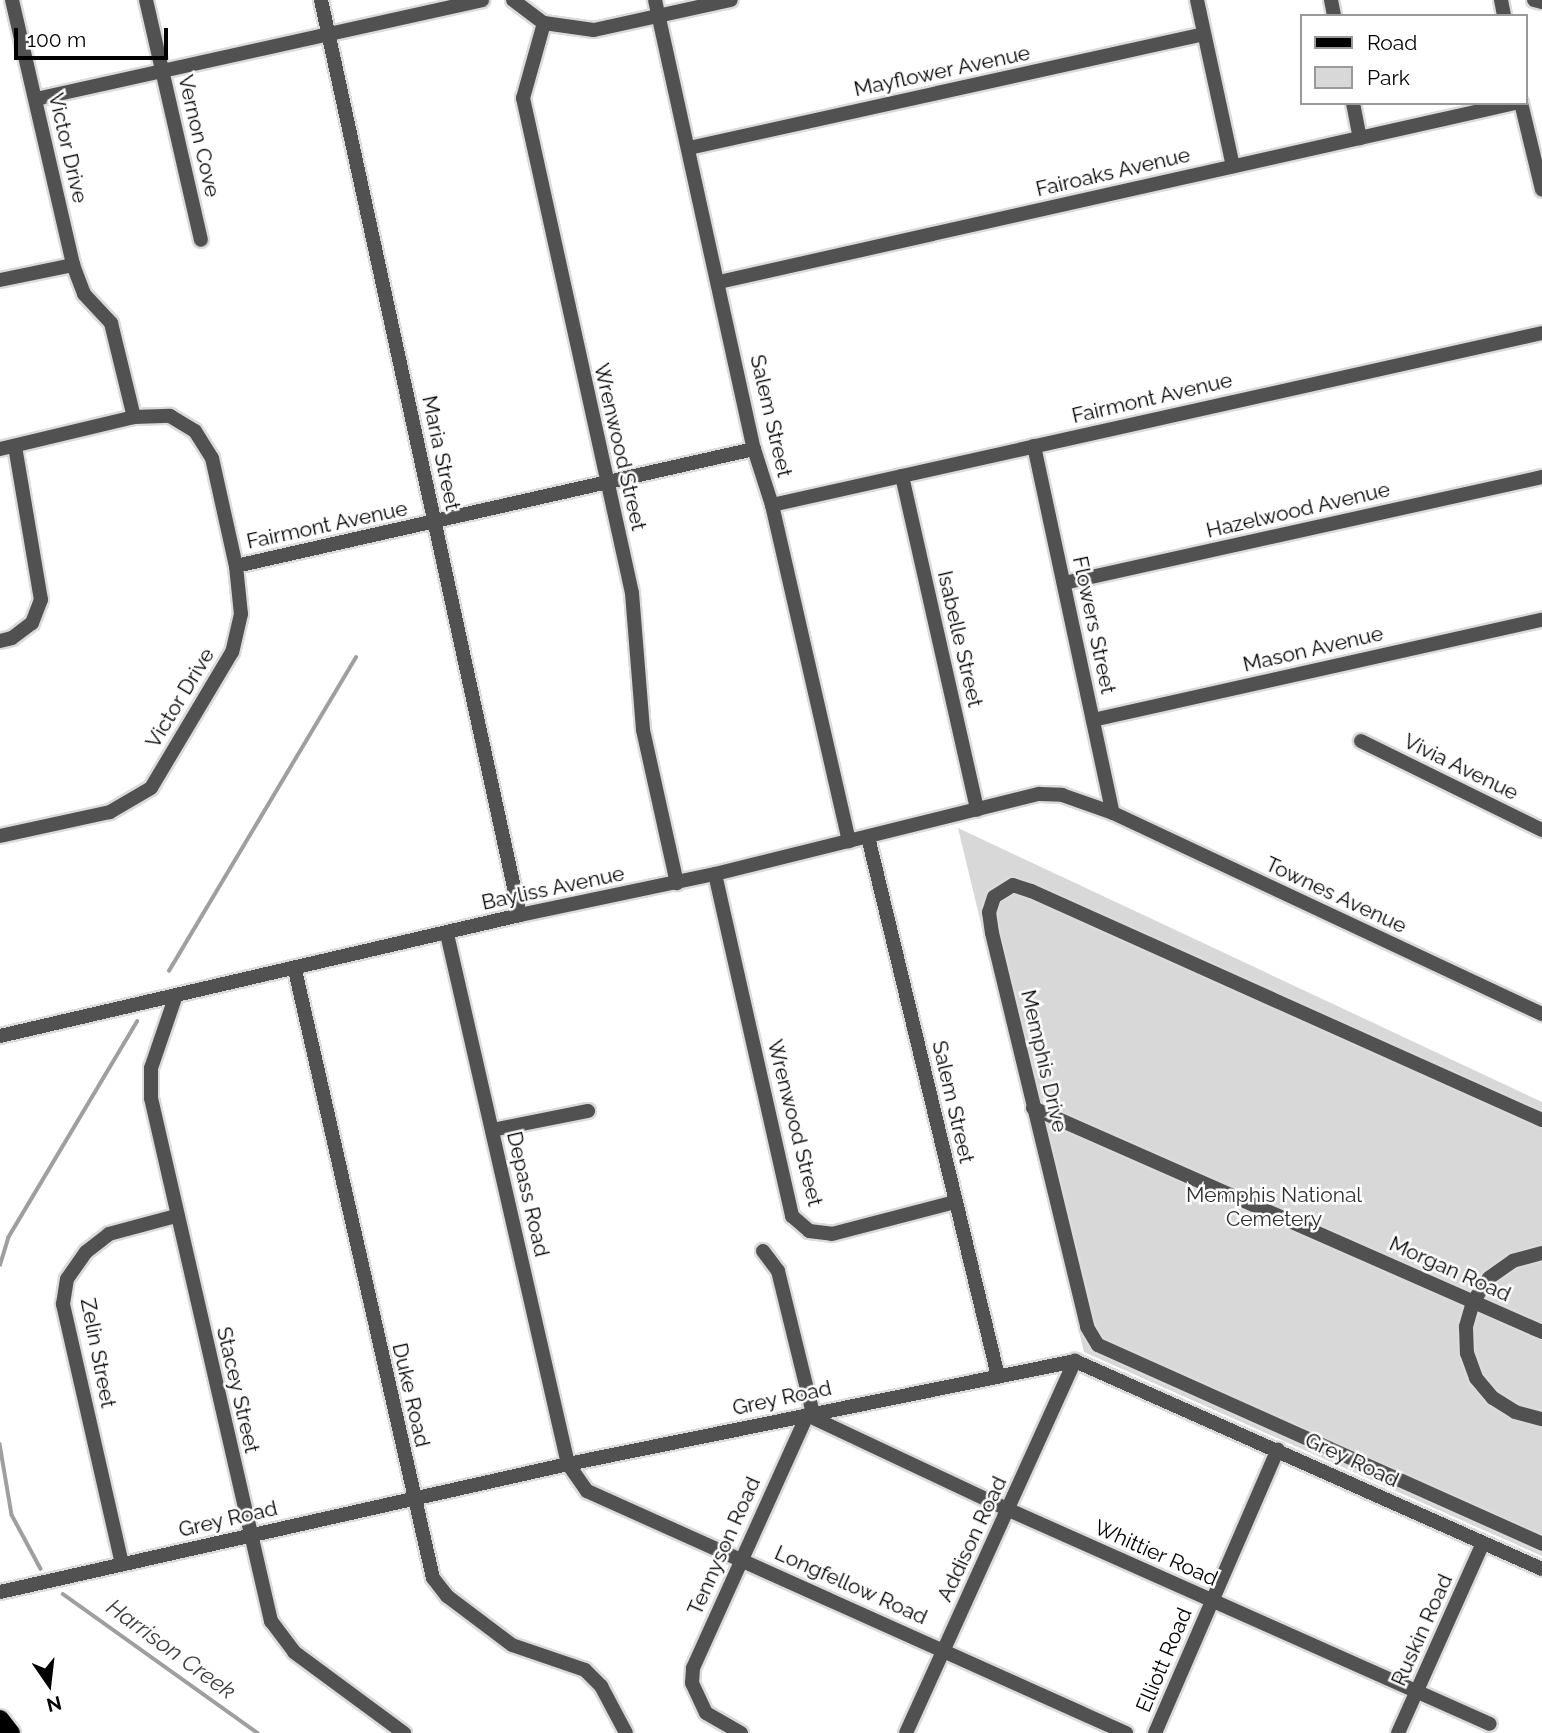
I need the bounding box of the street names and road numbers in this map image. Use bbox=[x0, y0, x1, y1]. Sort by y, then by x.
street label: Mayflower Avenue bbox=[851, 40, 1033, 102]
street label: Vernon Cove bbox=[173, 72, 225, 200]
street label: Victor Drive bbox=[43, 90, 93, 206]
street label: Fairoaks Avenue bbox=[1033, 142, 1193, 202]
street label: Salem Street bbox=[745, 352, 797, 480]
street label: Wrenwood Street bbox=[589, 361, 651, 533]
street label: Fairmont Avenue bbox=[1069, 367, 1235, 429]
street label: Maria Street bbox=[417, 393, 465, 513]
street label: Hazelwood Avenue bbox=[1203, 477, 1393, 543]
street label: Fairmont Avenue bbox=[244, 496, 410, 554]
street label: Flowers Street bbox=[1067, 554, 1121, 696]
street label: Isabelle Street bbox=[932, 568, 988, 710]
street label: Mason Avenue bbox=[1240, 621, 1386, 677]
street label: Victor Drive bbox=[140, 643, 220, 753]
street label: Vivia Avenue bbox=[1399, 728, 1523, 806]
street label: Townes Avenue bbox=[1261, 851, 1411, 939]
street label: Bayliss Avenue bbox=[479, 860, 627, 916]
street label: Memphis Drive bbox=[1015, 987, 1073, 1135]
street label: Wrenwood Street bbox=[762, 1037, 828, 1209]
street label: Salem Street bbox=[927, 1038, 979, 1166]
street label: Depass Road bbox=[501, 1129, 555, 1259]
street label: Morgan Road bbox=[1385, 1231, 1515, 1307]
street label: Zelin Street bbox=[75, 1296, 121, 1410]
street label: Stacey Street bbox=[211, 1324, 265, 1456]
street label: Duke Road bbox=[387, 1340, 435, 1450]
street label: Grey Road bbox=[730, 1375, 834, 1421]
street label: Grey Road bbox=[1301, 1427, 1403, 1493]
street label: Addison Road bbox=[932, 1472, 1012, 1606]
street label: Tennyson Road bbox=[682, 1473, 766, 1619]
street label: Grey Road bbox=[176, 1495, 280, 1543]
street label: Whittier Road bbox=[1090, 1514, 1222, 1592]
street label: Longfellow Road bbox=[771, 1540, 931, 1630]
street label: Ruskin Road bbox=[1386, 1570, 1458, 1690]
street label: Elliott Road bbox=[1131, 1604, 1197, 1716]

